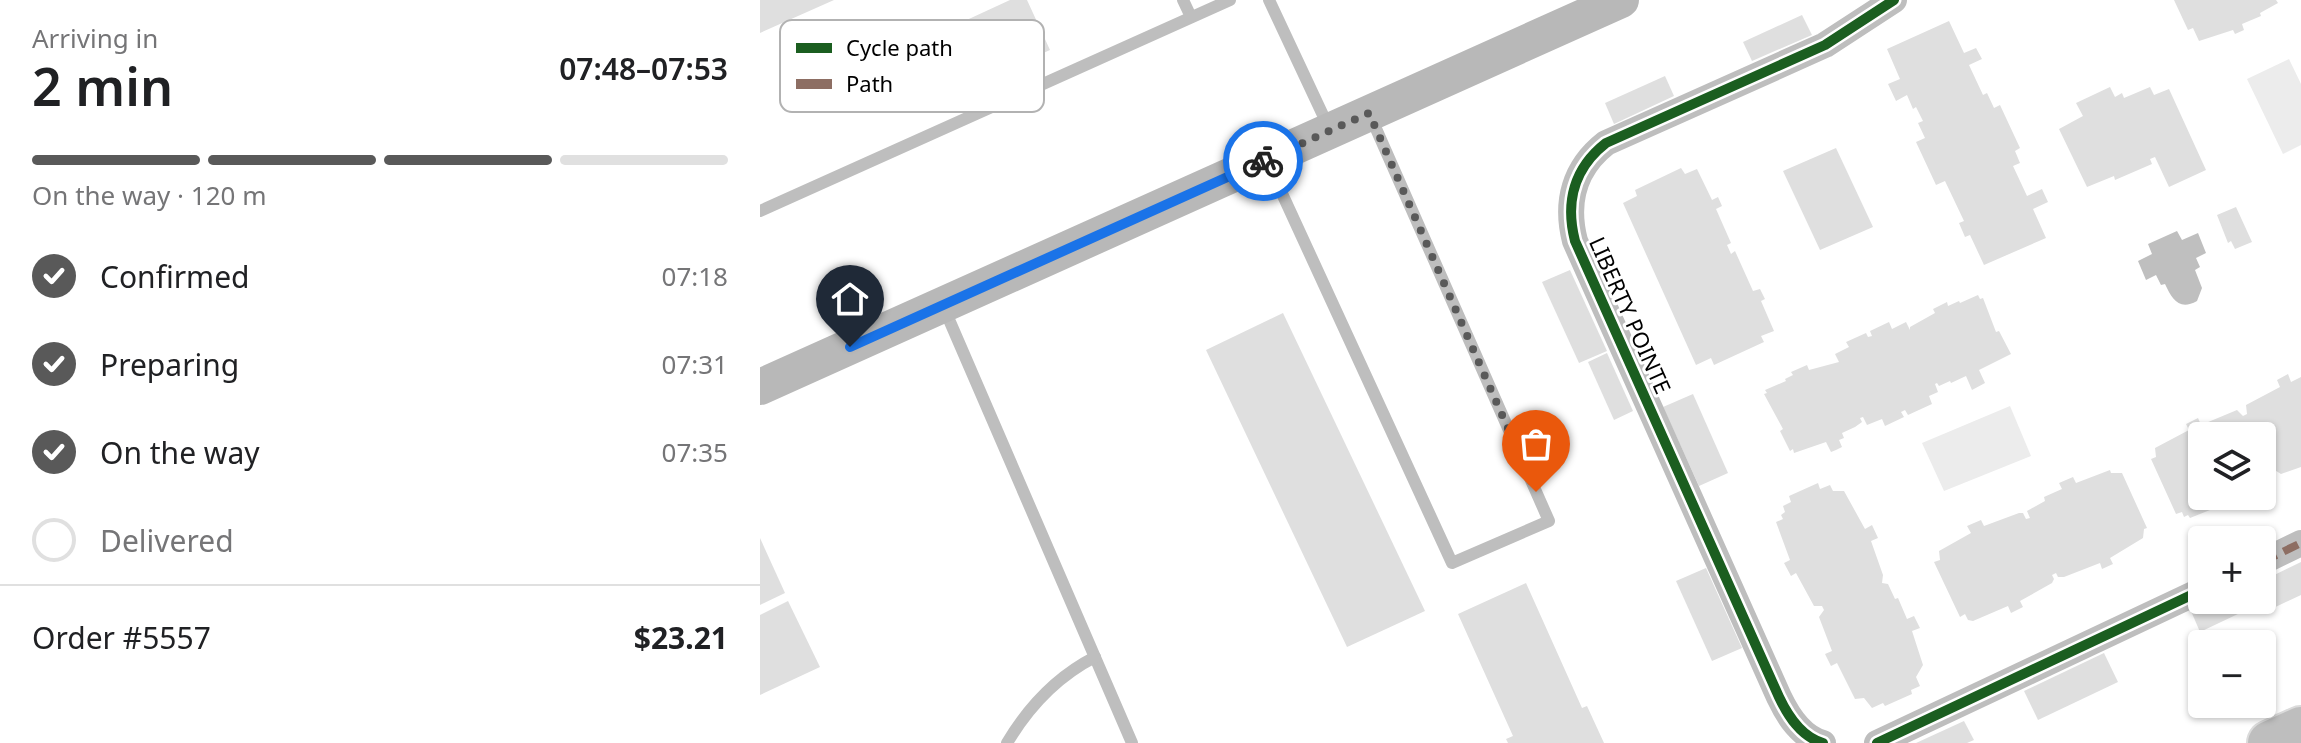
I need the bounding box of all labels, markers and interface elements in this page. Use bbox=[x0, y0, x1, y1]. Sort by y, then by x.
text: Arriving in bbox=[32, 20, 158, 56]
legend bbox=[780, 20, 1044, 112]
text: Cycle path bbox=[846, 32, 953, 62]
text: 07:48–07:53 bbox=[559, 48, 728, 89]
text: 2 min bbox=[32, 50, 173, 121]
text: Path bbox=[846, 68, 893, 98]
courier bbox=[1223, 121, 1303, 201]
icon: bike bbox=[1241, 139, 1285, 183]
text: On the way · 120 m bbox=[32, 177, 266, 213]
street label: LIBERTY POINTE bbox=[1583, 232, 1679, 398]
icon: check bbox=[32, 254, 76, 298]
text: Confirmed bbox=[100, 256, 250, 297]
text: 07:18 bbox=[662, 258, 728, 294]
pin bbox=[816, 265, 884, 347]
icon: home bbox=[828, 277, 872, 321]
icon: check bbox=[32, 342, 76, 386]
text: Preparing bbox=[100, 344, 239, 385]
text: 07:31 bbox=[662, 346, 728, 382]
pin bbox=[1502, 410, 1570, 492]
icon: bag bbox=[1514, 422, 1558, 466]
map controls bbox=[2188, 422, 2276, 718]
button: layers bbox=[2188, 422, 2276, 510]
icon: check bbox=[32, 430, 76, 474]
text: On the way bbox=[100, 432, 260, 473]
text: 07:35 bbox=[662, 434, 728, 470]
text: Delivered bbox=[100, 520, 234, 561]
button: + bbox=[2188, 526, 2276, 614]
text: Order #5557 bbox=[32, 617, 211, 658]
text: $23.21 bbox=[634, 617, 728, 658]
button: − bbox=[2188, 630, 2276, 718]

